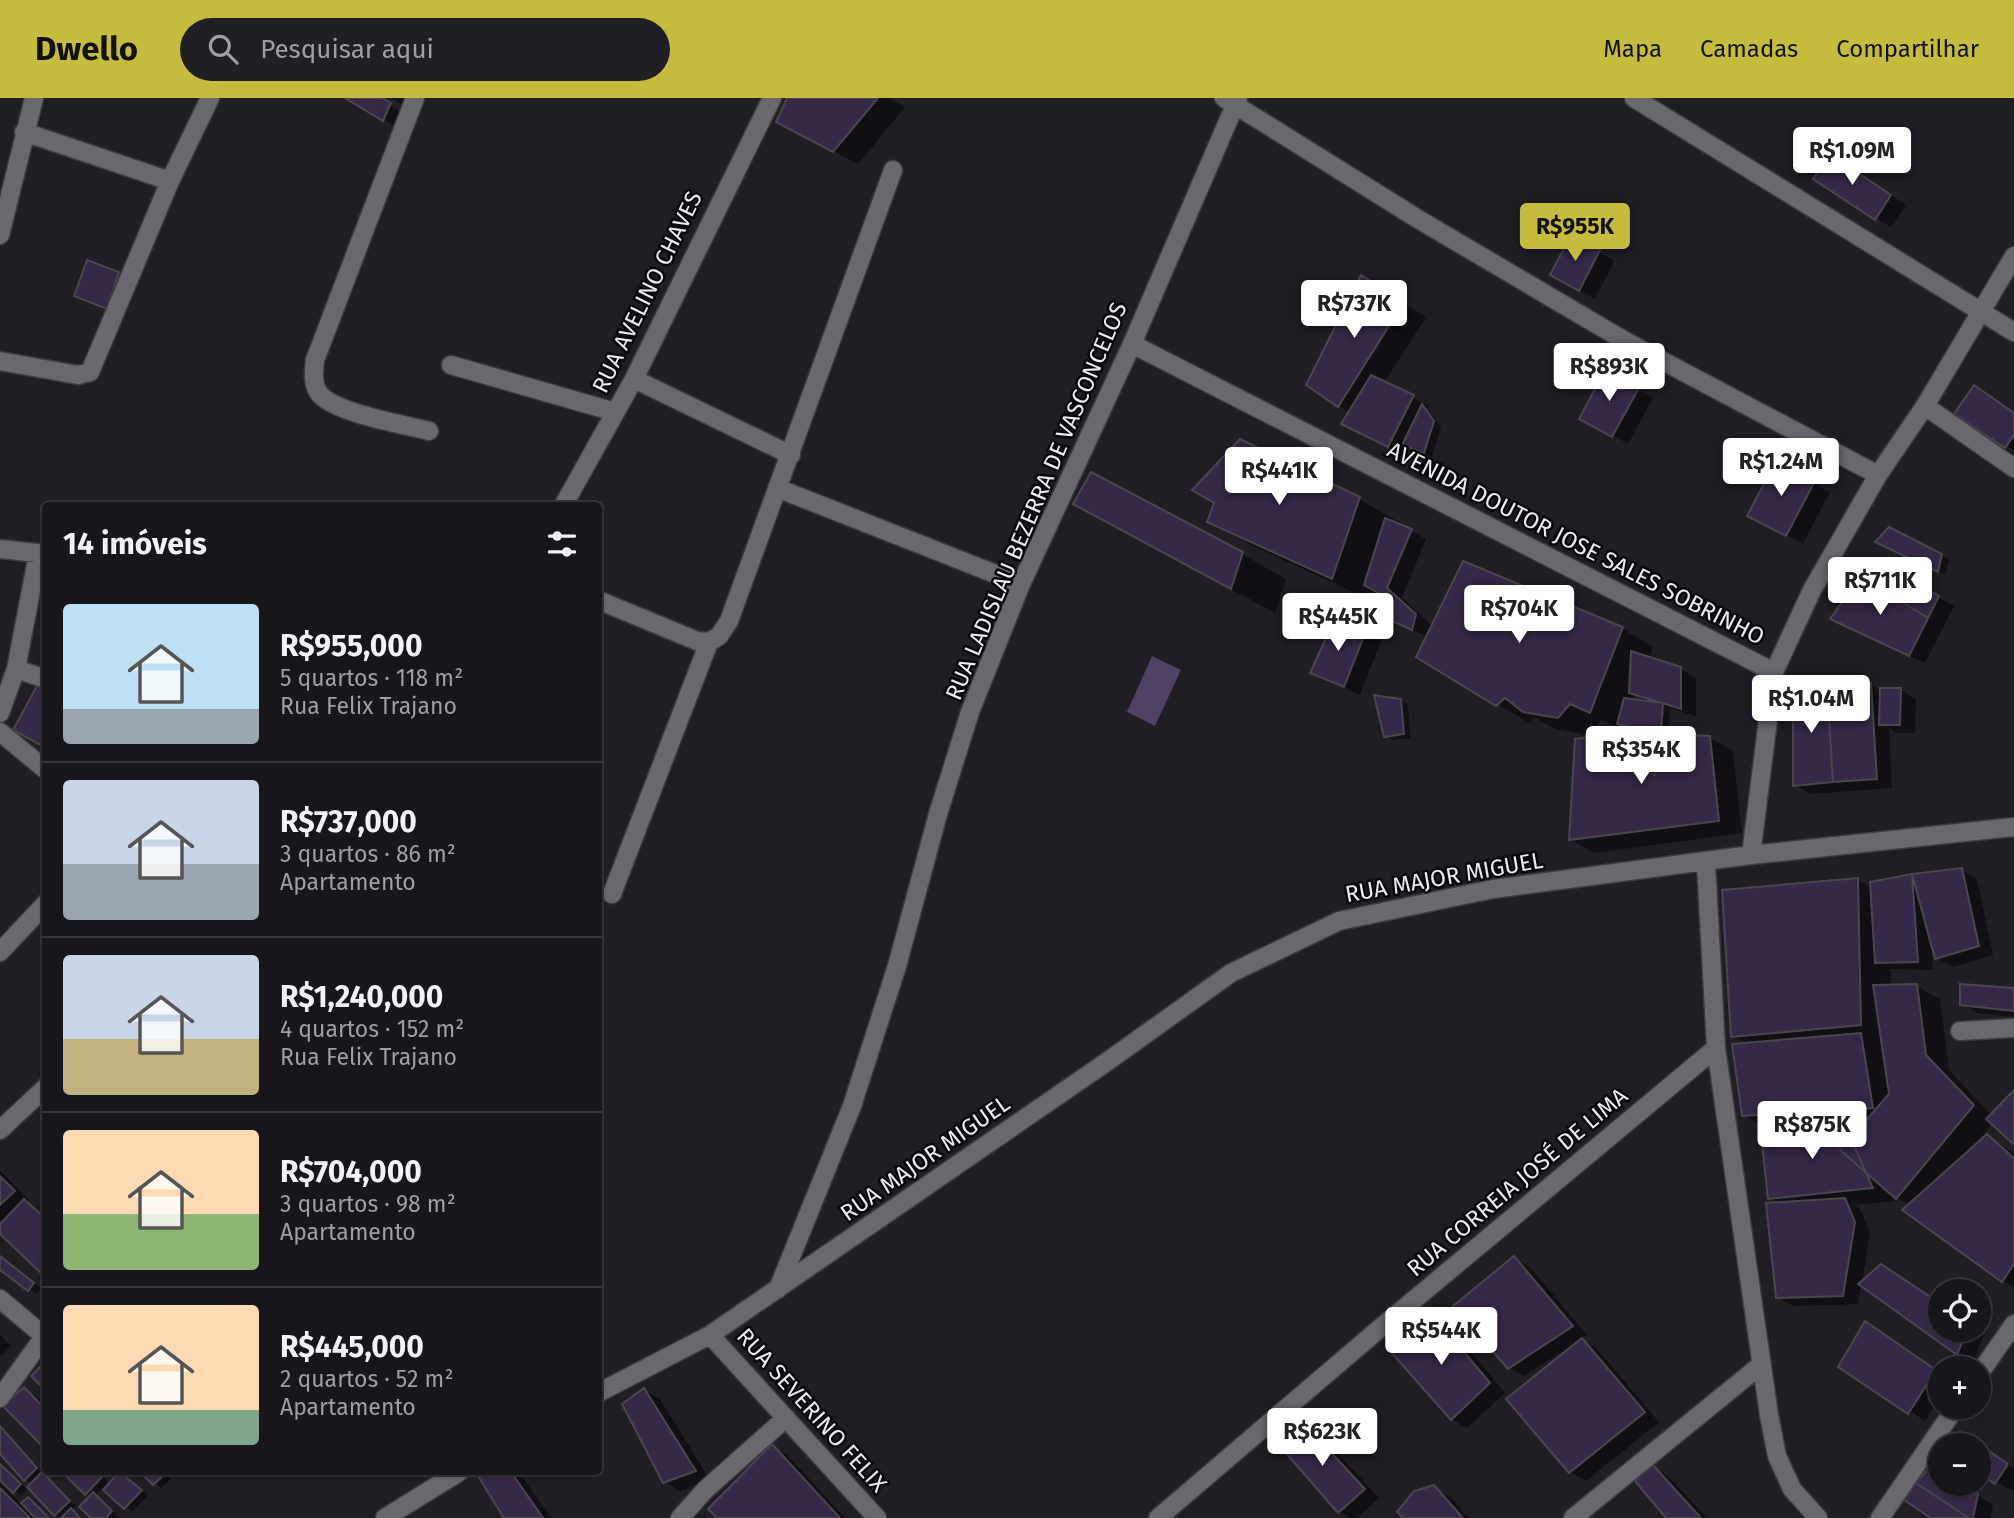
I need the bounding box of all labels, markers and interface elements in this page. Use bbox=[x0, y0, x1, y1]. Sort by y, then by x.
search box bbox=[180, 18, 670, 81]
text: Dwello bbox=[35, 29, 138, 69]
icon: search bbox=[204, 30, 242, 68]
text: Pesquisar aqui bbox=[260, 34, 434, 65]
text: Mapa bbox=[1603, 35, 1662, 63]
text: Camadas bbox=[1700, 35, 1798, 63]
text: Compartilhar bbox=[1836, 35, 1979, 63]
pin: R$1.09M bbox=[1787, 127, 1917, 187]
text: R$1.09M bbox=[1809, 136, 1895, 164]
street label: RUA AVELINO CHAVES bbox=[586, 187, 708, 397]
pin: R$955K bbox=[1518, 204, 1632, 263]
text: R$955K bbox=[1536, 212, 1614, 240]
pin: R$737K bbox=[1297, 280, 1411, 340]
text: R$737K bbox=[1317, 289, 1391, 317]
street label: RUA LADISLAU BEZERRA DE VASCONCELOS bbox=[939, 298, 1133, 704]
pin: R$893K bbox=[1552, 344, 1666, 403]
text: R$893K bbox=[1570, 352, 1648, 380]
street label: AVENIDA DOUTOR JOSE SALES SOBRINHO bbox=[1383, 435, 1769, 651]
pin: R$1.24M bbox=[1716, 438, 1846, 498]
text: R$1.24M bbox=[1739, 447, 1823, 475]
pin: R$441K bbox=[1222, 448, 1336, 507]
text: R$441K bbox=[1241, 456, 1317, 484]
icon: filters bbox=[543, 525, 581, 563]
text: 14 imóveis bbox=[63, 526, 207, 562]
pin: R$711K bbox=[1823, 558, 1937, 617]
text: R$711K bbox=[1844, 566, 1916, 594]
pin: R$704K bbox=[1462, 586, 1576, 645]
pin: R$445K bbox=[1281, 594, 1395, 653]
text: R$704K bbox=[1480, 594, 1558, 622]
text: R$445K bbox=[1298, 602, 1378, 630]
text: R$955,000 bbox=[280, 628, 422, 664]
icon: home bbox=[119, 632, 203, 716]
text: 5 quartos · 118 m² bbox=[280, 664, 463, 692]
pin: R$1.04M bbox=[1746, 676, 1876, 735]
text: R$1.04M bbox=[1768, 684, 1854, 712]
text: Rua Felix Trajano bbox=[280, 692, 457, 720]
pin: R$354K bbox=[1584, 726, 1698, 786]
text: R$354K bbox=[1602, 735, 1680, 763]
text: R$737,000 bbox=[280, 804, 417, 840]
icon: home bbox=[119, 808, 203, 892]
text: 3 quartos · 86 m² bbox=[280, 840, 456, 868]
street label: RUA MAJOR MIGUEL bbox=[1343, 846, 1545, 908]
text: Apartamento bbox=[280, 868, 416, 896]
text: R$1,240,000 bbox=[280, 979, 443, 1015]
icon: home bbox=[119, 983, 203, 1067]
text: 4 quartos · 152 m² bbox=[280, 1015, 464, 1043]
text: Rua Felix Trajano bbox=[280, 1043, 457, 1071]
street label: RUA CORREIA JOSÉ DE LIMA bbox=[1401, 1080, 1633, 1282]
street label: RUA MAJOR MIGUEL bbox=[835, 1089, 1015, 1227]
pin: R$875K bbox=[1755, 1102, 1869, 1161]
text: R$875K bbox=[1773, 1110, 1851, 1138]
text: R$704,000 bbox=[280, 1154, 422, 1190]
icon: home bbox=[119, 1158, 203, 1242]
text: 3 quartos · 98 m² bbox=[280, 1190, 456, 1218]
text: Apartamento bbox=[280, 1218, 416, 1246]
map controls bbox=[1928, 1279, 1991, 1496]
button: locate bbox=[1928, 1279, 1991, 1342]
pin: R$544K bbox=[1384, 1308, 1498, 1367]
text: R$544K bbox=[1401, 1316, 1481, 1344]
street label: RUA SEVERINO FELIX bbox=[731, 1322, 893, 1498]
text: R$445,000 bbox=[280, 1329, 424, 1365]
icon: home bbox=[119, 1333, 203, 1417]
button: + bbox=[1928, 1356, 1991, 1419]
text: 2 quartos · 52 m² bbox=[280, 1365, 453, 1393]
text: Apartamento bbox=[280, 1393, 416, 1421]
pin: R$623K bbox=[1265, 1408, 1379, 1468]
text: R$623K bbox=[1283, 1417, 1361, 1445]
button: − bbox=[1928, 1433, 1991, 1496]

